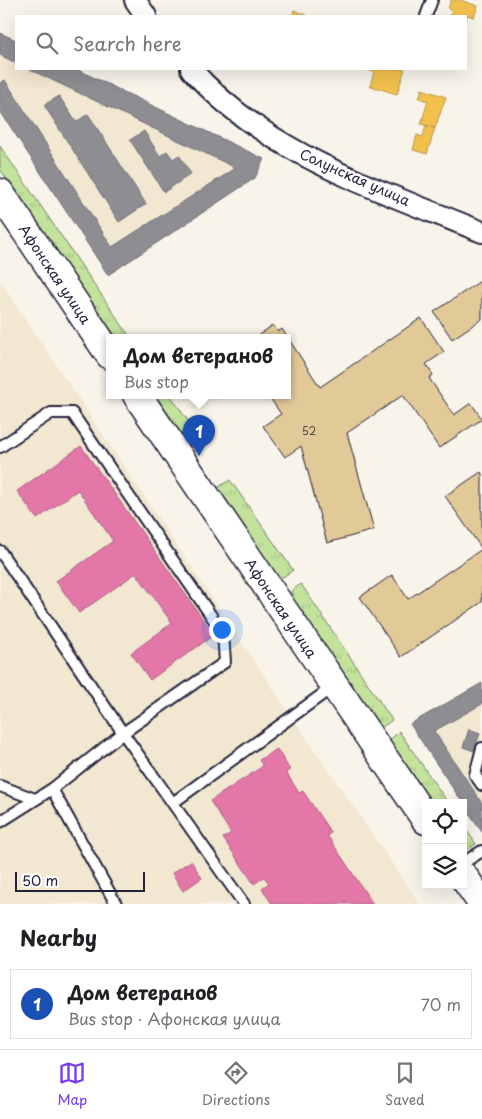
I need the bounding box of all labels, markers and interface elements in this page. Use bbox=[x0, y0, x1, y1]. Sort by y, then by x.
search box bbox=[15, 15, 467, 70]
icon: search bbox=[33, 29, 61, 57]
text: Search here bbox=[73, 29, 182, 57]
street label: Солунская улица bbox=[296, 143, 414, 211]
street label: Афонская улица bbox=[14, 220, 96, 328]
popup bbox=[106, 334, 291, 399]
text: Дом ветеранов bbox=[124, 341, 273, 369]
text: Bus stop bbox=[124, 369, 189, 393]
pin: 1 bbox=[183, 415, 215, 456]
house number: 52 bbox=[302, 422, 316, 439]
street label: Афонская улица bbox=[240, 554, 322, 662]
your location bbox=[209, 617, 235, 643]
map controls bbox=[422, 799, 467, 889]
button: locate bbox=[422, 799, 467, 844]
button: layers bbox=[422, 844, 467, 889]
scale bar bbox=[15, 869, 145, 892]
text: 50 m bbox=[22, 870, 58, 891]
text: Nearby bbox=[20, 921, 97, 953]
text: Дом ветеранов bbox=[68, 978, 218, 1006]
text: 1 bbox=[33, 992, 41, 1016]
text: 70 m bbox=[421, 992, 461, 1016]
text: Bus stop · Афонская улица bbox=[68, 1006, 280, 1030]
tab: Map bbox=[57, 1059, 87, 1110]
tab: Directions bbox=[202, 1059, 270, 1110]
tab: Saved bbox=[385, 1059, 425, 1110]

